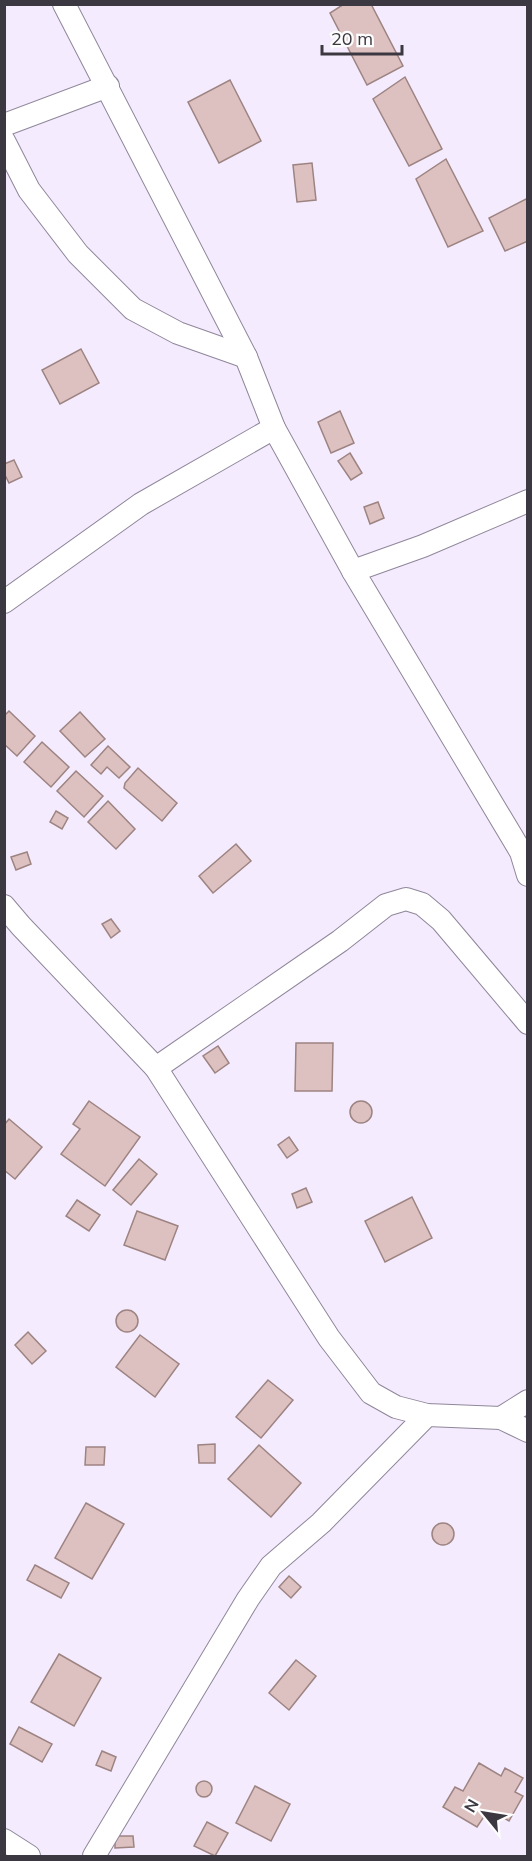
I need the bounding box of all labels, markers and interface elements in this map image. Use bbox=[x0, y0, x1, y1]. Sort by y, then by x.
scale bar bbox=[322, 18, 402, 56]
text: 20 m bbox=[331, 27, 373, 50]
north arrow bbox=[454, 1783, 514, 1843]
text: N bbox=[459, 1795, 483, 1816]

